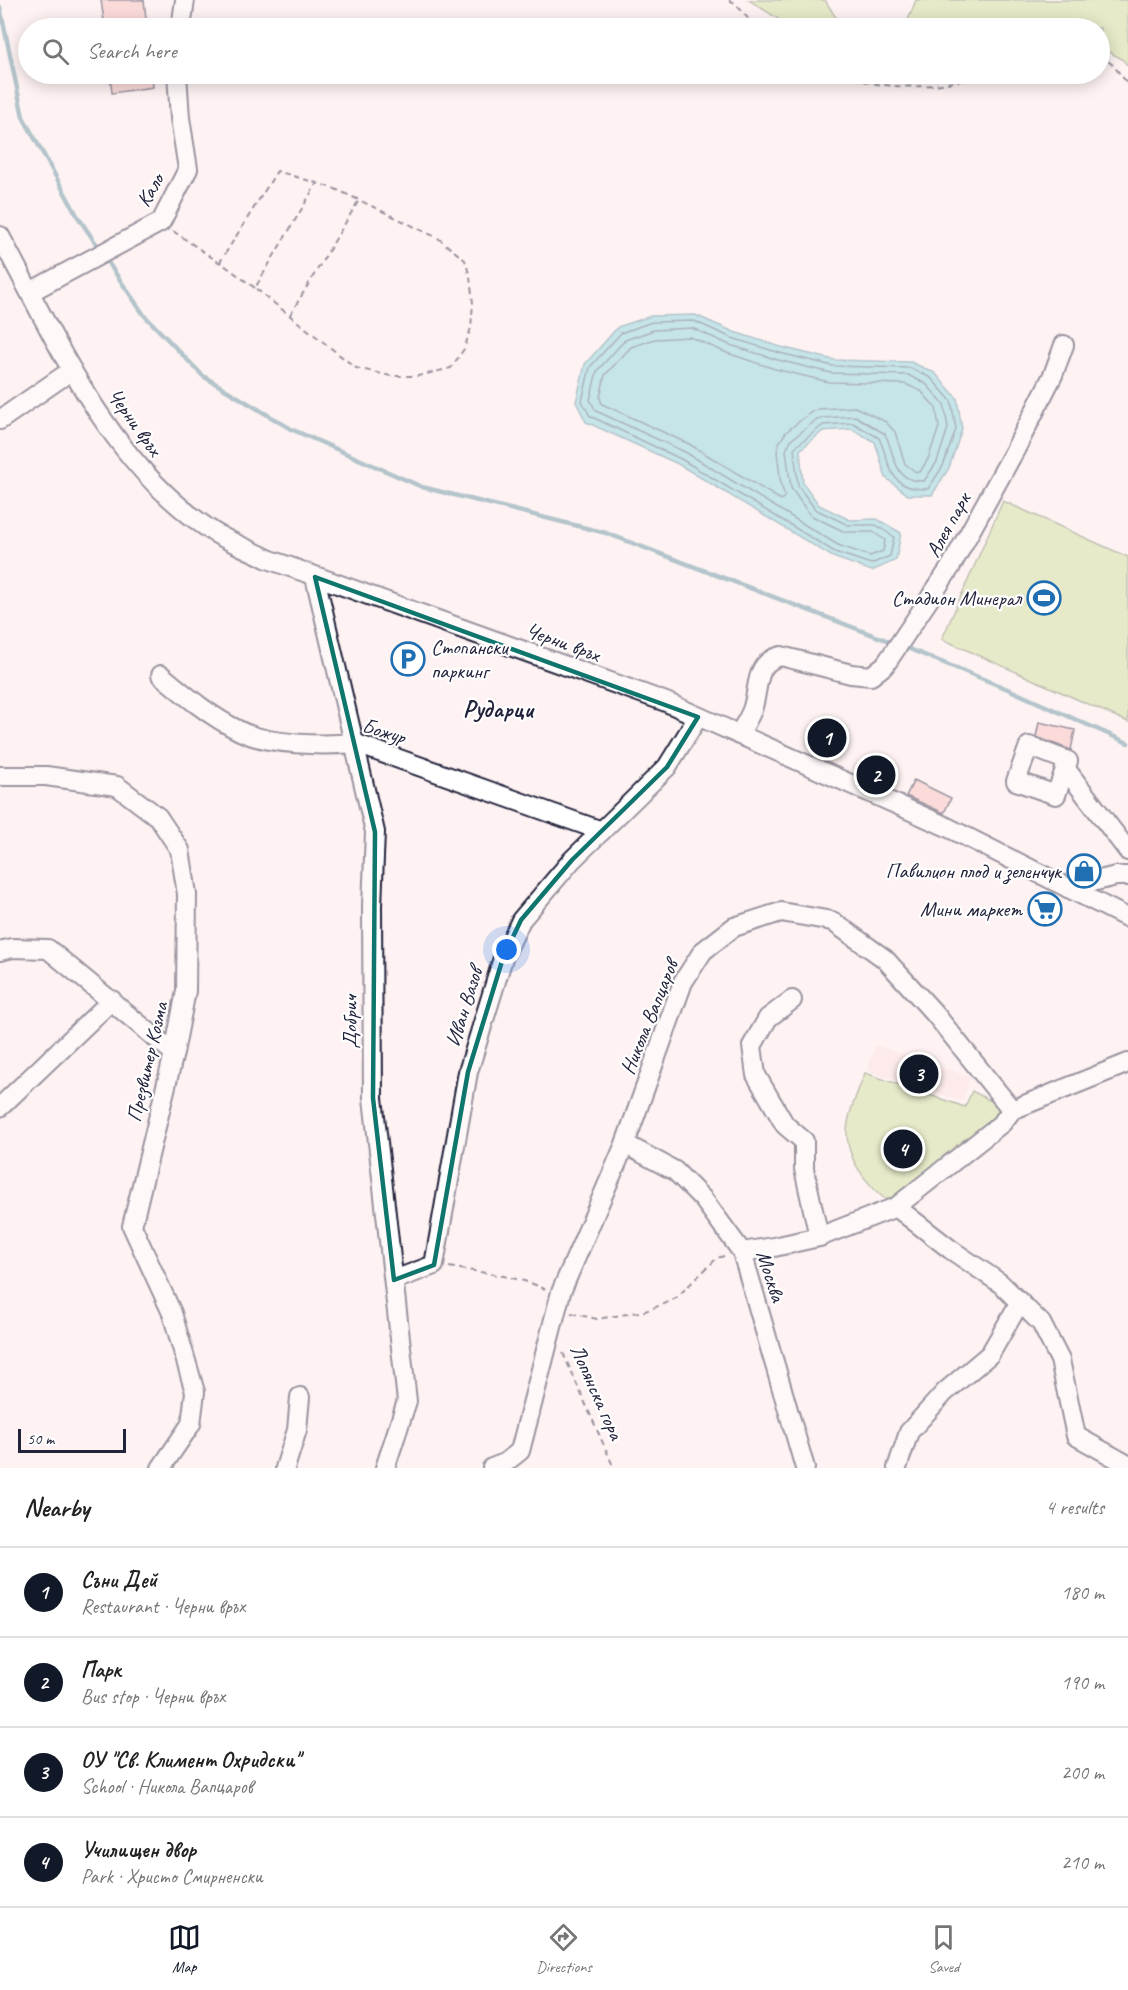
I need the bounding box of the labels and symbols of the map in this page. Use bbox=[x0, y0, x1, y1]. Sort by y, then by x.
street label: Кало bbox=[130, 167, 171, 211]
street label: Черни връх bbox=[102, 383, 169, 462]
street label: Алея парк bbox=[920, 486, 977, 562]
sports icon: Стадион Минерал bbox=[1026, 580, 1062, 616]
place label: Стадион Минерал bbox=[892, 585, 1023, 611]
street label: Черни връх bbox=[522, 617, 605, 668]
place label: Стопански паркинг bbox=[431, 634, 510, 684]
parking icon: Стопански паркинг bbox=[390, 641, 426, 677]
district label: Рударци bbox=[463, 694, 535, 724]
street label: Божур bbox=[359, 712, 410, 750]
pin: 1 bbox=[808, 716, 846, 760]
pin: 2 bbox=[856, 752, 896, 798]
shop icon: Павилион плод и зеленчук bbox=[1066, 853, 1102, 889]
place label: Павилион плод и зеленчук bbox=[886, 858, 1063, 885]
supermarket icon: Мини маркет bbox=[1027, 891, 1063, 927]
place label: Мини маркет bbox=[920, 896, 1023, 922]
your location bbox=[492, 935, 521, 964]
street label: Никола Вапцаров bbox=[614, 952, 685, 1078]
street label: Иван Вазов bbox=[440, 960, 490, 1050]
street label: Добрич bbox=[337, 993, 363, 1049]
street label: Презвитер Козма bbox=[121, 998, 174, 1124]
pin: 3 bbox=[900, 1052, 938, 1096]
pin: 4 bbox=[884, 1126, 922, 1172]
street label: Москва bbox=[751, 1247, 792, 1306]
street label: Лопянска гора bbox=[564, 1340, 630, 1445]
scale bar bbox=[18, 1426, 126, 1454]

